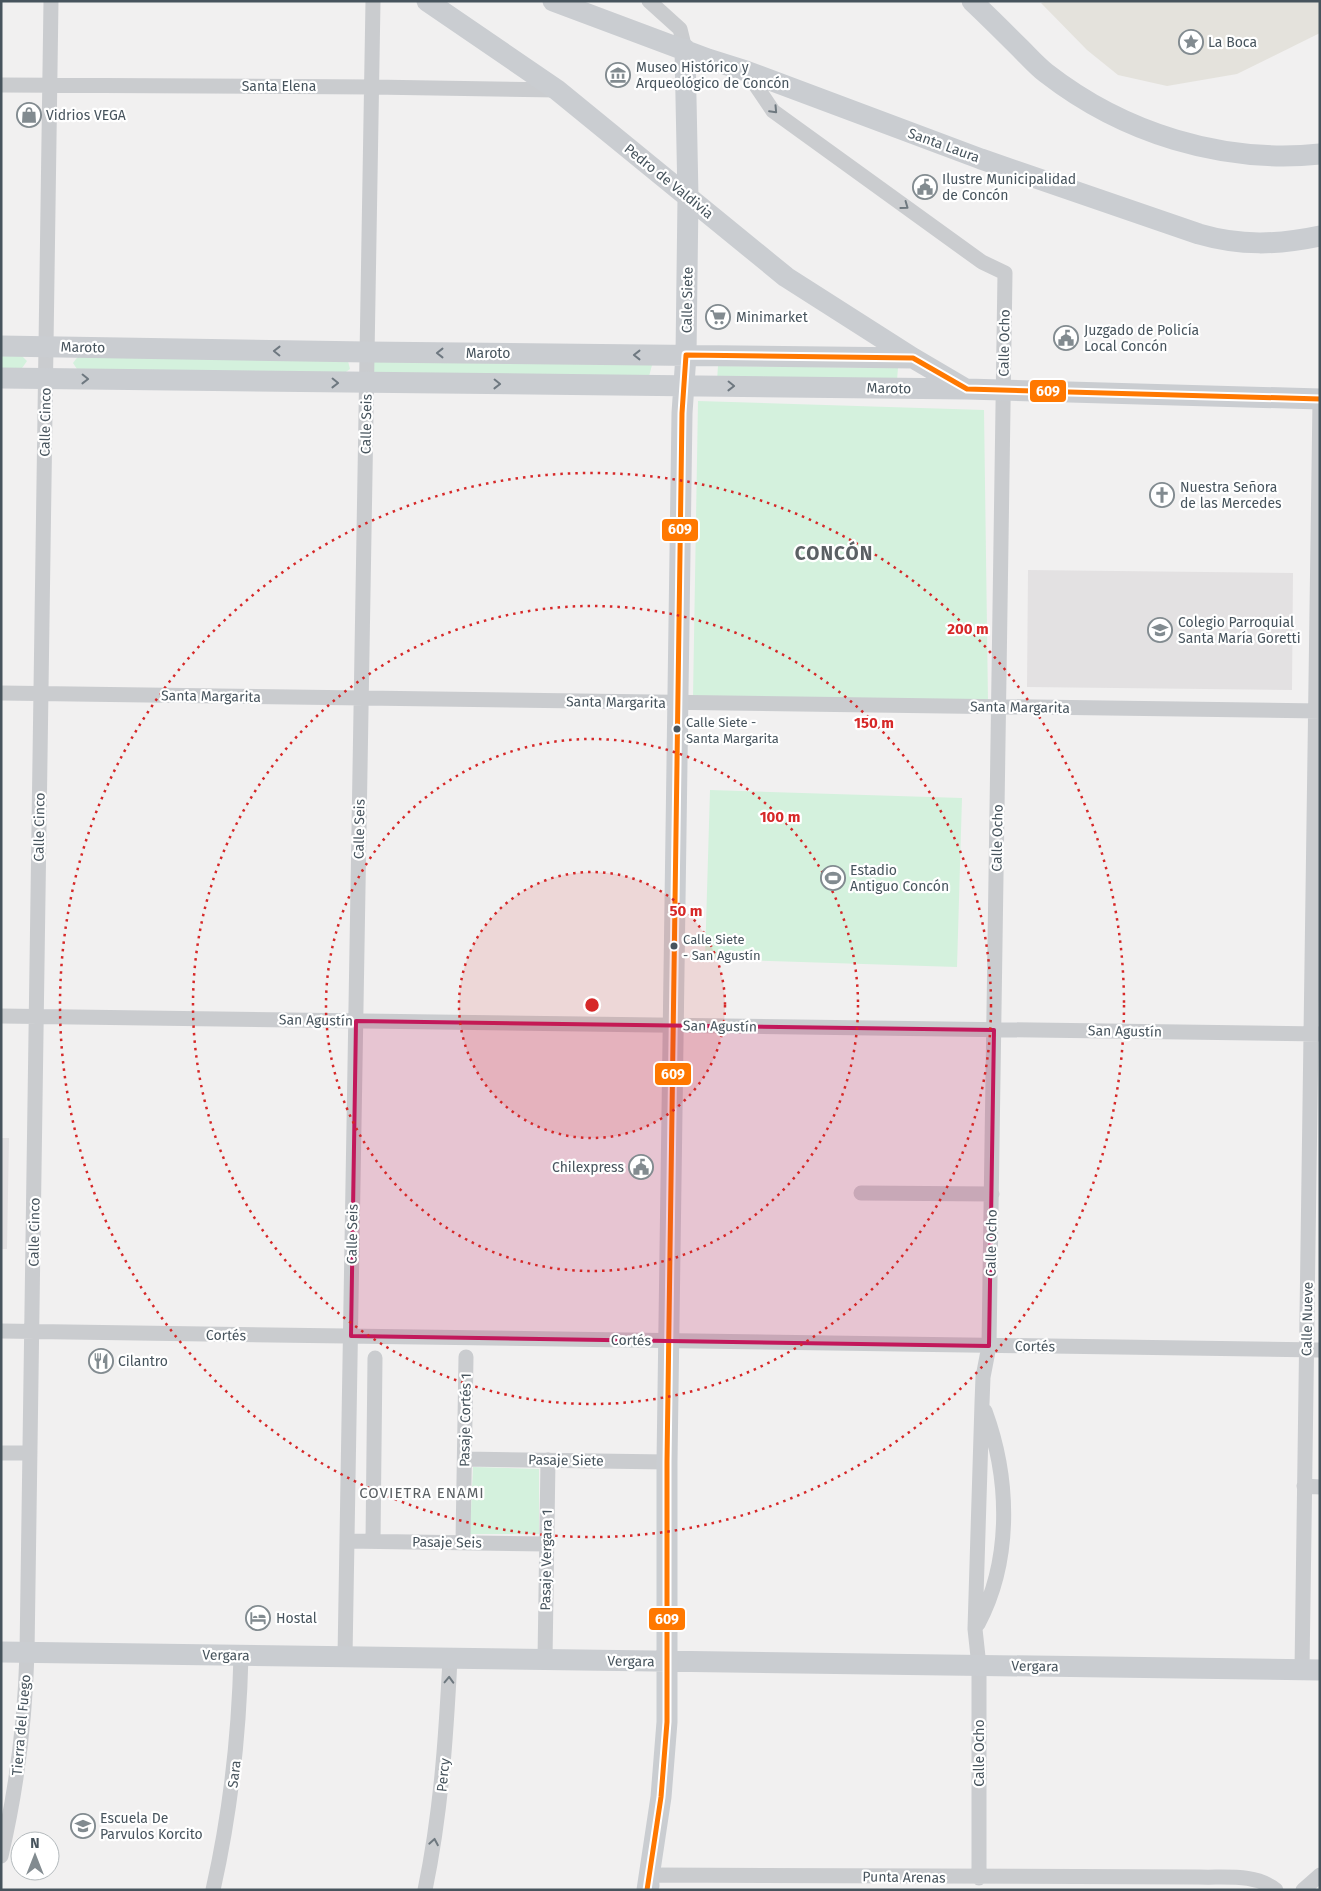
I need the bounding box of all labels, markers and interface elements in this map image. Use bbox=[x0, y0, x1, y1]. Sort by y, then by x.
place icon: La Boca bbox=[1178, 29, 1204, 55]
place label: La Boca bbox=[1208, 34, 1257, 51]
place label: Museo Histórico y Arqueológico de Concón bbox=[636, 59, 790, 92]
museum icon: Museo Histórico y Arqueológico de Concón bbox=[605, 62, 631, 88]
street label: Santa Elena bbox=[242, 78, 316, 95]
shop icon: Vidrios VEGA bbox=[16, 102, 42, 128]
one-way arrow bbox=[768, 104, 777, 113]
place label: Vidrios VEGA bbox=[46, 107, 126, 124]
street label: Santa Laura bbox=[906, 125, 982, 166]
street label: Pedro de Valdivia bbox=[621, 140, 717, 223]
place label: Ilustre Municipalidad de Concón bbox=[942, 171, 1076, 204]
public building icon: Ilustre Municipalidad de Concón bbox=[912, 174, 938, 200]
one-way arrow bbox=[899, 200, 908, 209]
street label: Calle Siete bbox=[678, 267, 697, 333]
supermarket icon: Minimarket bbox=[705, 304, 731, 330]
place label: Minimarket bbox=[736, 309, 809, 326]
street label: Calle Ocho bbox=[995, 309, 1014, 377]
place label: Juzgado de Policía Local Concón bbox=[1084, 322, 1199, 355]
public building icon: Juzgado de Policía Local Concón bbox=[1053, 325, 1079, 351]
street label: Maroto bbox=[60, 339, 105, 356]
street label: Maroto bbox=[466, 345, 510, 362]
one-way arrow bbox=[273, 346, 280, 356]
one-way arrow bbox=[435, 348, 443, 358]
one-way arrow bbox=[633, 350, 640, 360]
one-way arrow bbox=[82, 374, 89, 384]
one-way arrow bbox=[331, 377, 339, 388]
one-way arrow bbox=[494, 379, 502, 390]
line badge: 609 bbox=[1029, 379, 1067, 403]
street label: Maroto bbox=[866, 380, 911, 397]
one-way arrow bbox=[728, 381, 736, 391]
text: 609 bbox=[1036, 383, 1060, 400]
street label: Calle Cinco bbox=[36, 387, 55, 457]
street label: Calle Seis bbox=[357, 393, 376, 454]
place label: Nuestra Señora de las Mercedes bbox=[1180, 479, 1282, 512]
church icon: Nuestra Señora de las Mercedes bbox=[1149, 482, 1175, 508]
line badge: 609 bbox=[661, 518, 699, 542]
text: 609 bbox=[668, 521, 692, 538]
district label: CONCÓN bbox=[795, 541, 873, 565]
place label: Colegio Parroquial Santa María Goretti bbox=[1178, 614, 1301, 647]
school or university icon: Colegio Parroquial Santa María Goretti bbox=[1147, 617, 1173, 643]
text: 200 m bbox=[947, 620, 989, 638]
street label: Santa Margarita bbox=[161, 687, 261, 706]
street label: Santa Margarita bbox=[566, 693, 666, 712]
street label: Santa Margarita bbox=[970, 698, 1070, 717]
text: 150 m bbox=[854, 714, 894, 732]
place label: Calle Siete - Santa Margarita bbox=[686, 715, 779, 746]
marker: Calle Siete - Santa Margarita bbox=[672, 724, 682, 734]
street label: Calle Cinco bbox=[30, 792, 49, 862]
street label: Calle Seis bbox=[350, 798, 369, 859]
street label: Calle Ocho bbox=[988, 804, 1007, 872]
text: 100 m bbox=[760, 808, 800, 826]
place label: Estadio Antiguo Concón bbox=[850, 862, 949, 895]
sports icon: Estadio Antiguo Concón bbox=[820, 865, 846, 891]
text: 50 m bbox=[669, 902, 703, 920]
place label: Calle Siete - San Agustín bbox=[683, 932, 761, 963]
marker: Calle Siete - San Agustín bbox=[669, 941, 679, 951]
centre of rings bbox=[583, 996, 601, 1014]
street label: San Agustín bbox=[279, 1011, 353, 1030]
street label: San Agustín bbox=[683, 1017, 757, 1036]
street label: San Agustín bbox=[1088, 1022, 1162, 1041]
line badge: 609 bbox=[654, 1062, 692, 1086]
text: 609 bbox=[661, 1066, 685, 1083]
public building icon: Chilexpress bbox=[628, 1154, 654, 1180]
place label: Chilexpress bbox=[552, 1159, 624, 1176]
street label: Calle Cinco bbox=[25, 1197, 44, 1267]
street label: Calle Seis bbox=[343, 1203, 362, 1264]
street label: Calle Ocho bbox=[982, 1209, 1001, 1277]
street label: Calle Nueve bbox=[1298, 1282, 1317, 1356]
street label: Cortés bbox=[206, 1327, 247, 1344]
street label: Cortés bbox=[611, 1332, 652, 1349]
street label: Cortés bbox=[1015, 1338, 1056, 1355]
restaurant icon: Cilantro bbox=[88, 1348, 114, 1374]
place label: Cilantro bbox=[118, 1353, 168, 1370]
street label: Pasaje Cortés 1 bbox=[456, 1373, 475, 1467]
street label: Pasaje Siete bbox=[528, 1451, 604, 1470]
district label: COVIETRA ENAMI bbox=[359, 1484, 485, 1502]
street label: Pasaje Vergara 1 bbox=[537, 1509, 556, 1611]
street label: Pasaje Seis bbox=[412, 1533, 482, 1552]
hotel icon: Hostal bbox=[245, 1605, 271, 1631]
line badge: 609 bbox=[648, 1607, 686, 1631]
place label: Hostal bbox=[276, 1610, 317, 1627]
text: 609 bbox=[655, 1611, 679, 1628]
street label: Vergara bbox=[202, 1647, 250, 1664]
street label: Vergara bbox=[607, 1653, 655, 1670]
street label: Vergara bbox=[1011, 1658, 1059, 1675]
street label: Tierra del Fuego bbox=[9, 1674, 34, 1776]
one-way arrow bbox=[444, 1676, 454, 1684]
street label: Calle Ocho bbox=[971, 1719, 988, 1787]
street label: Percy bbox=[433, 1757, 454, 1793]
street label: Sara bbox=[224, 1759, 245, 1789]
place label: Escuela De Parvulos Korcito bbox=[100, 1810, 203, 1843]
school or university icon: Escuela De Parvulos Korcito bbox=[70, 1813, 96, 1839]
north arrow bbox=[10, 1831, 60, 1881]
text: N bbox=[30, 1835, 40, 1852]
one-way arrow bbox=[429, 1837, 439, 1846]
street label: Punta Arenas bbox=[862, 1868, 946, 1887]

